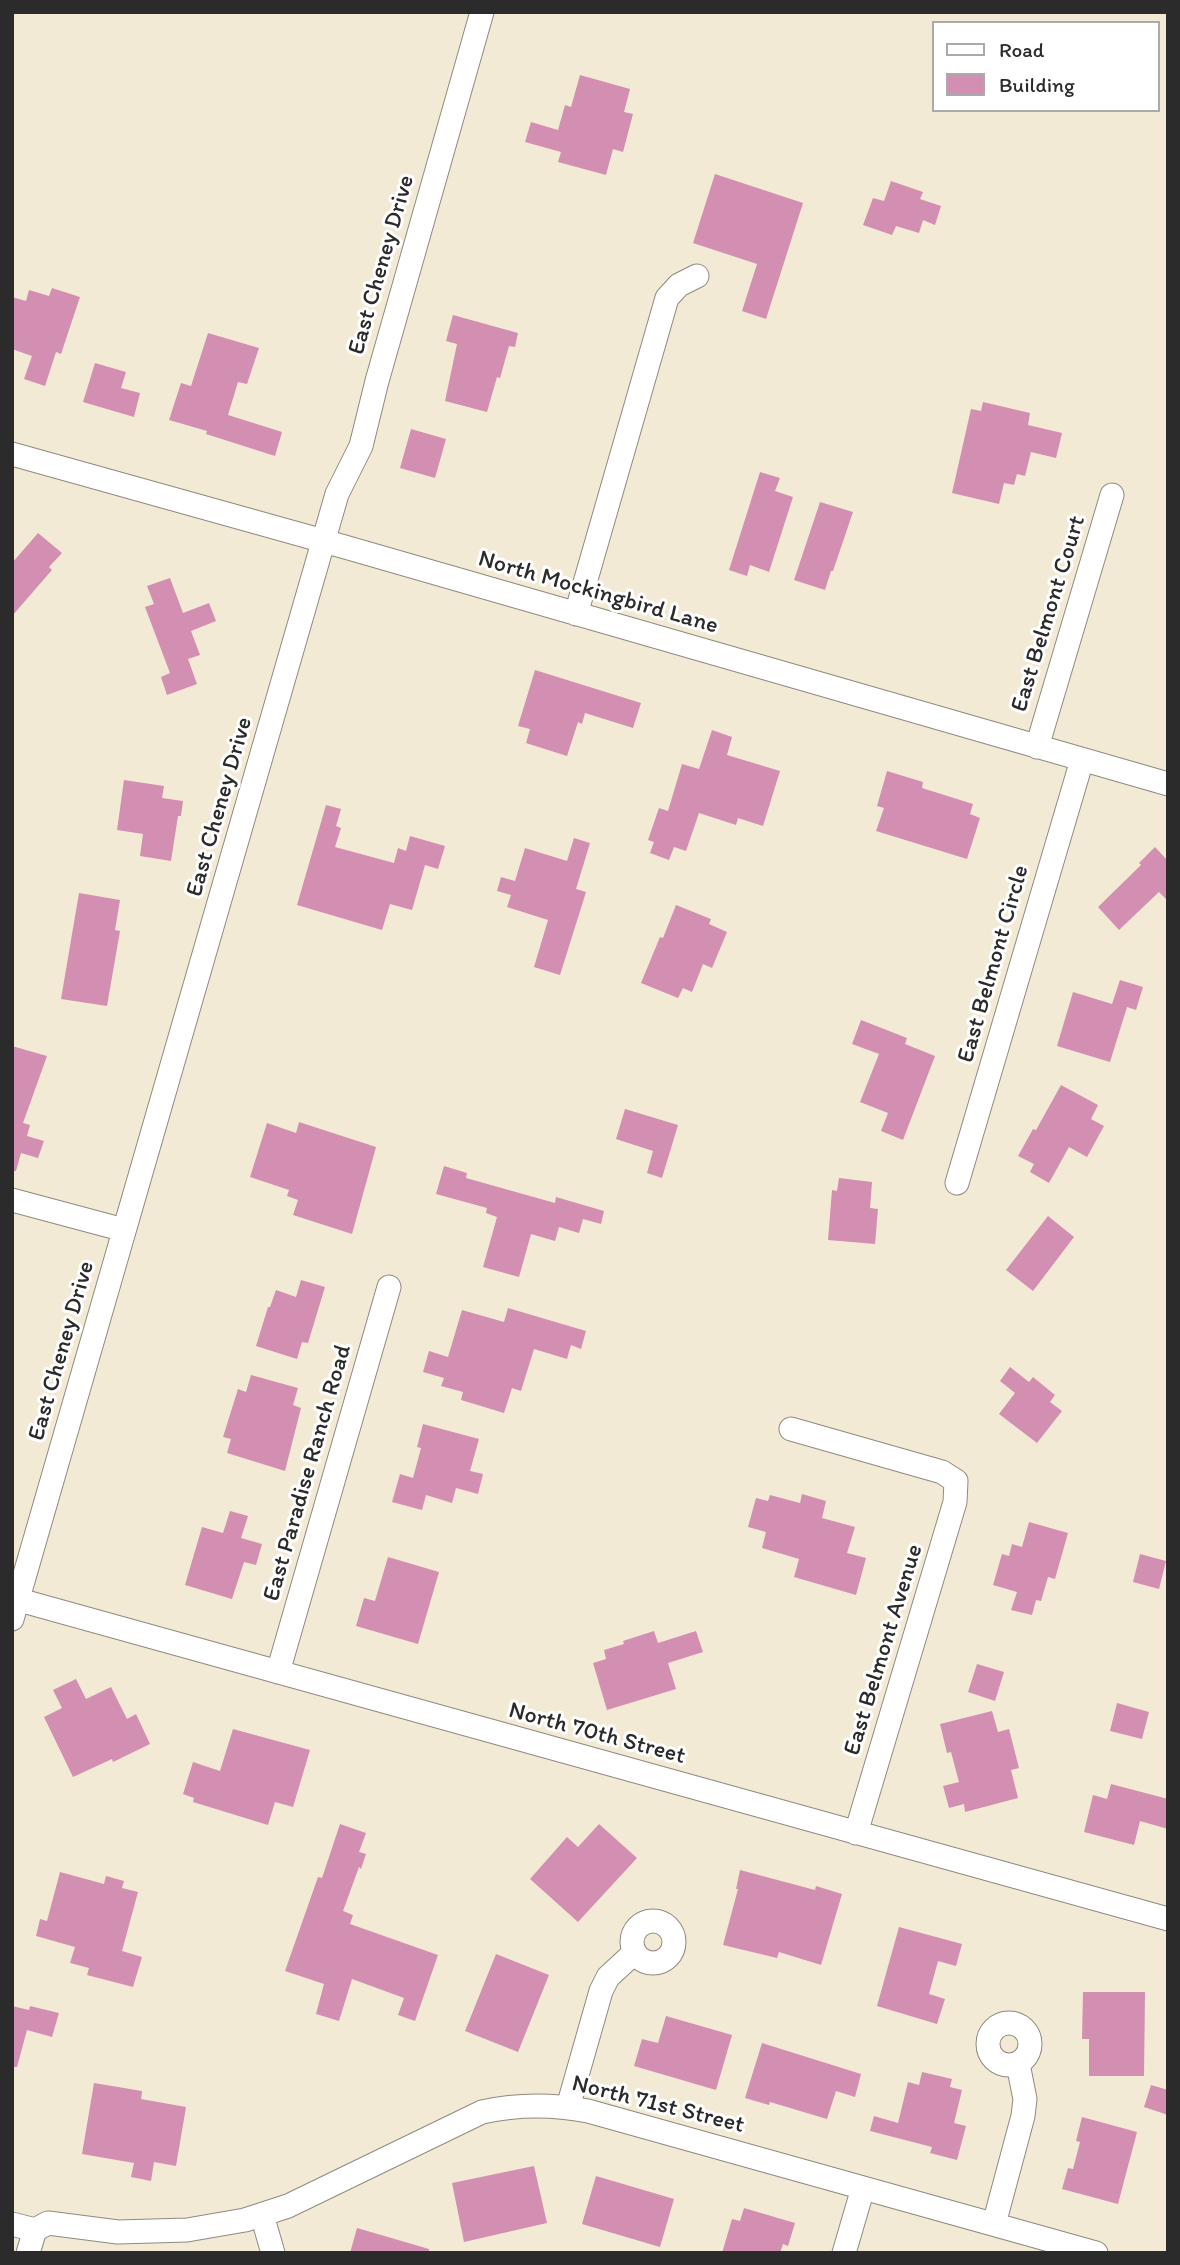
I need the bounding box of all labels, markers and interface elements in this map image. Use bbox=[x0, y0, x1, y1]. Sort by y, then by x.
legend bbox=[932, 21, 1159, 112]
text: Road bbox=[999, 37, 1044, 62]
text: Building bbox=[999, 72, 1075, 97]
street label: East Cheney Drive bbox=[343, 172, 421, 358]
street label: East Belmont Court bbox=[1005, 513, 1093, 715]
street label: North Mockingbird Lane bbox=[475, 545, 721, 641]
street label: East Cheney Drive bbox=[181, 714, 259, 900]
street label: East Belmont Circle bbox=[952, 862, 1036, 1066]
street label: East Cheney Drive bbox=[23, 1258, 101, 1444]
street label: East Paradise Ranch Road bbox=[258, 1341, 358, 1605]
street label: East Belmont Avenue bbox=[838, 1541, 930, 1759]
street label: North 70th Street bbox=[505, 1697, 689, 1771]
street label: North 71st Street bbox=[569, 2070, 747, 2140]

